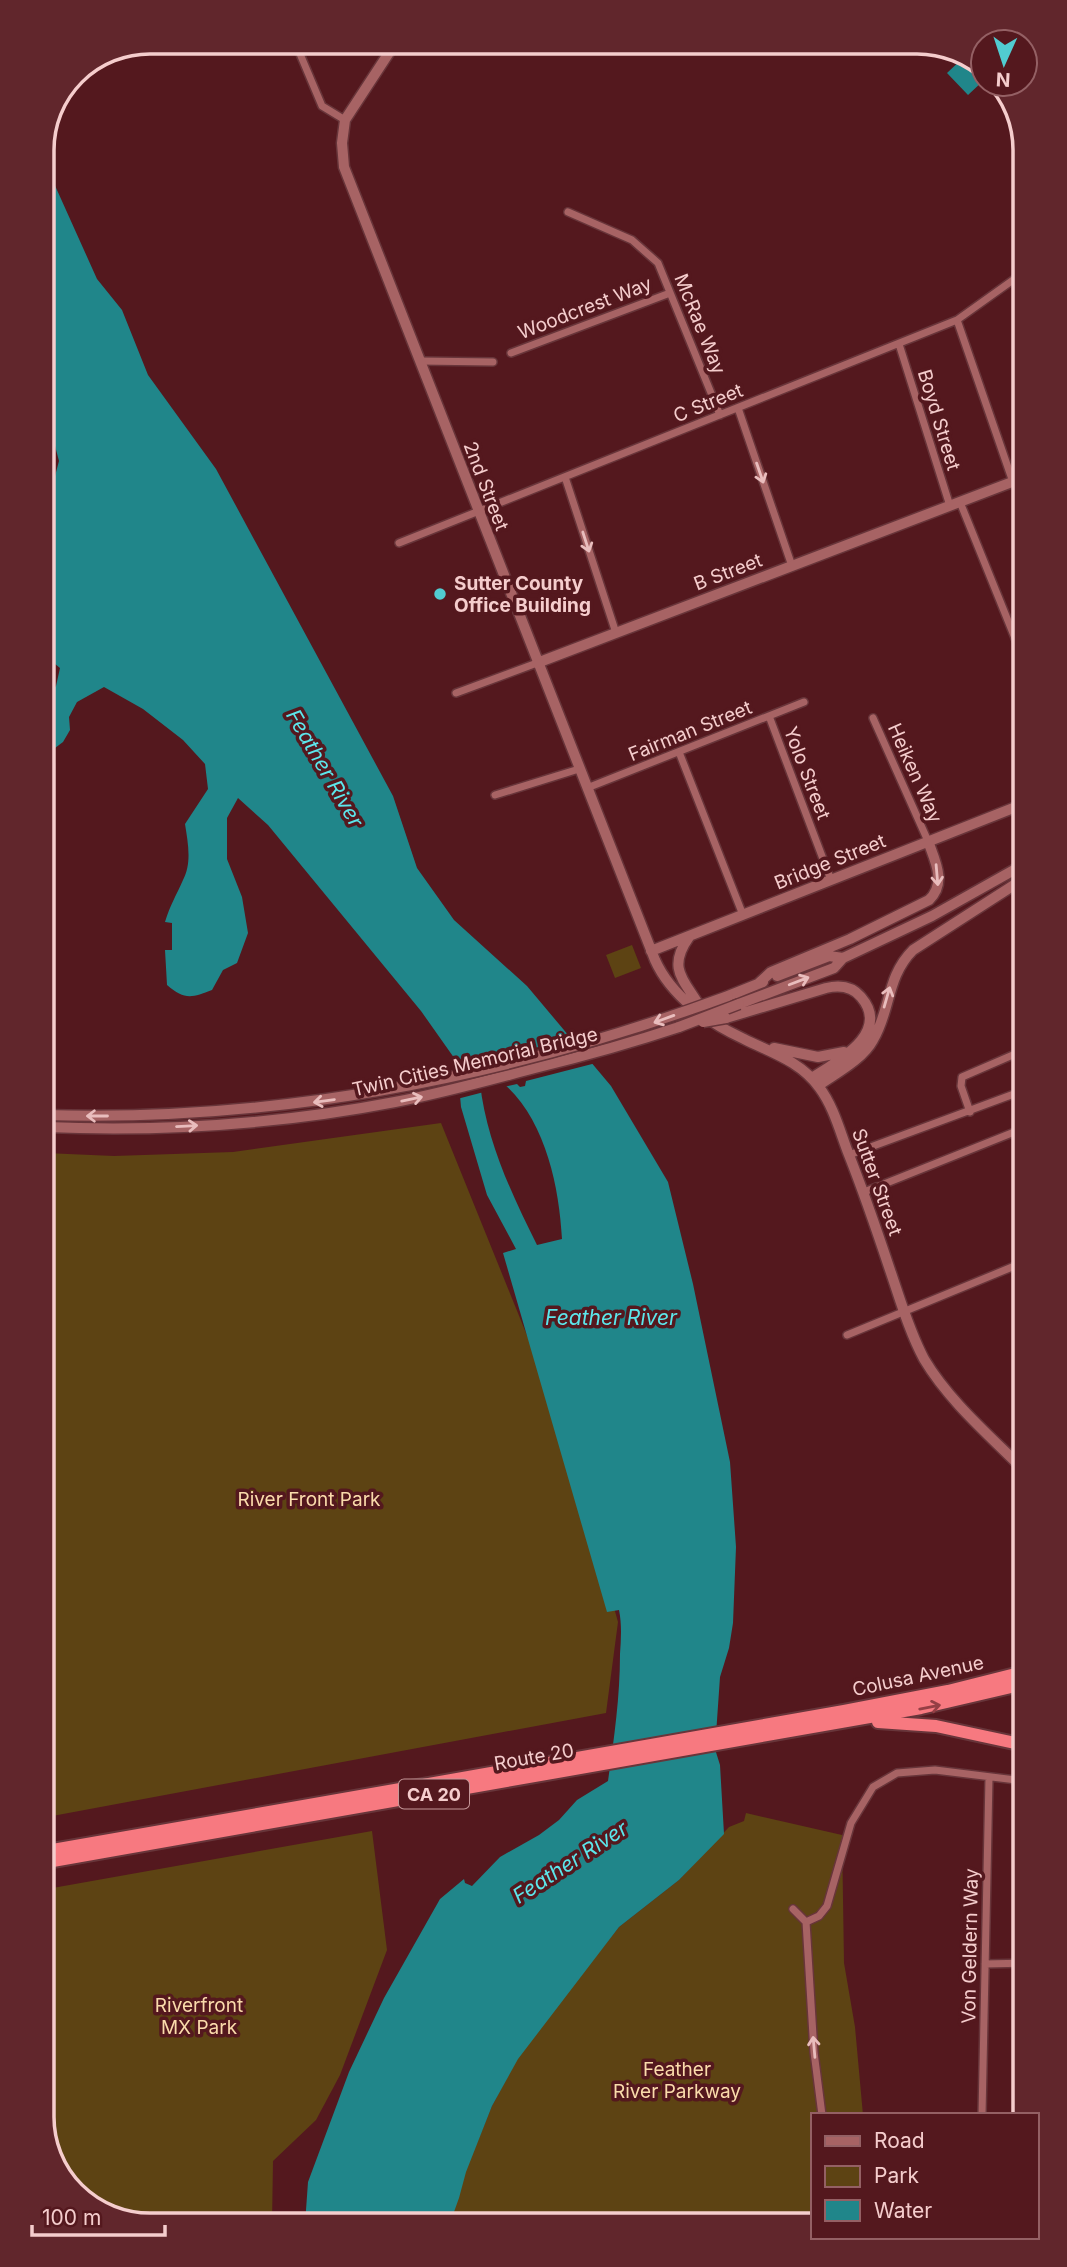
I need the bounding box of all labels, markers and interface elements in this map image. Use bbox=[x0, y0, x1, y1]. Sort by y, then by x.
north arrow bbox=[969, 28, 1039, 98]
text: N bbox=[995, 68, 1011, 91]
street label: McRae Way bbox=[669, 271, 731, 378]
street label: Woodcrest Way bbox=[515, 272, 655, 344]
street label: Boyd Street bbox=[913, 367, 965, 473]
street label: C Street bbox=[670, 379, 746, 427]
street label: 2nd Street bbox=[459, 438, 513, 534]
one-way arrow bbox=[755, 461, 767, 483]
one-way arrow bbox=[581, 530, 594, 552]
street label: B Street bbox=[691, 548, 765, 596]
place label: Sutter County Office Building bbox=[454, 572, 591, 617]
marker: Sutter County Office Building bbox=[432, 586, 448, 602]
street label: Fairman Street bbox=[625, 696, 755, 766]
water label: Feather River bbox=[281, 705, 369, 832]
street label: Heiken Way bbox=[883, 720, 947, 827]
street label: Yolo Street bbox=[779, 723, 835, 823]
street label: Bridge Street bbox=[771, 829, 889, 895]
one-way arrow bbox=[931, 863, 944, 886]
one-way arrow bbox=[787, 974, 809, 987]
one-way arrow bbox=[882, 987, 895, 1009]
one-way arrow bbox=[654, 1014, 676, 1026]
street label: Twin Cities Memorial Bridge bbox=[350, 1023, 600, 1101]
one-way arrow bbox=[400, 1091, 423, 1105]
one-way arrow bbox=[313, 1095, 336, 1108]
one-way arrow bbox=[86, 1109, 109, 1123]
one-way arrow bbox=[175, 1119, 198, 1132]
street label: Sutter Street bbox=[847, 1125, 907, 1239]
water label: Feather River bbox=[545, 1305, 678, 1330]
park label: River Front Park bbox=[237, 1488, 381, 1511]
street label: Colusa Avenue bbox=[850, 1651, 986, 1701]
one-way arrow bbox=[918, 1699, 941, 1713]
street label: Route 20 bbox=[492, 1739, 576, 1775]
road number: CA 20 bbox=[399, 1779, 469, 1808]
water label: Feather River bbox=[508, 1815, 633, 1908]
street label: Von Geldern Way bbox=[957, 1868, 983, 2024]
park label: Riverfront MX Park bbox=[155, 1994, 243, 2039]
one-way arrow bbox=[807, 2036, 820, 2059]
park label: Feather River Parkway bbox=[613, 2058, 741, 2103]
legend bbox=[811, 2113, 1039, 2239]
text: Road bbox=[874, 2128, 925, 2153]
text: Park bbox=[874, 2163, 919, 2188]
scale bar bbox=[32, 2194, 164, 2238]
text: Water bbox=[874, 2198, 932, 2223]
text: 100 m bbox=[42, 2205, 101, 2230]

